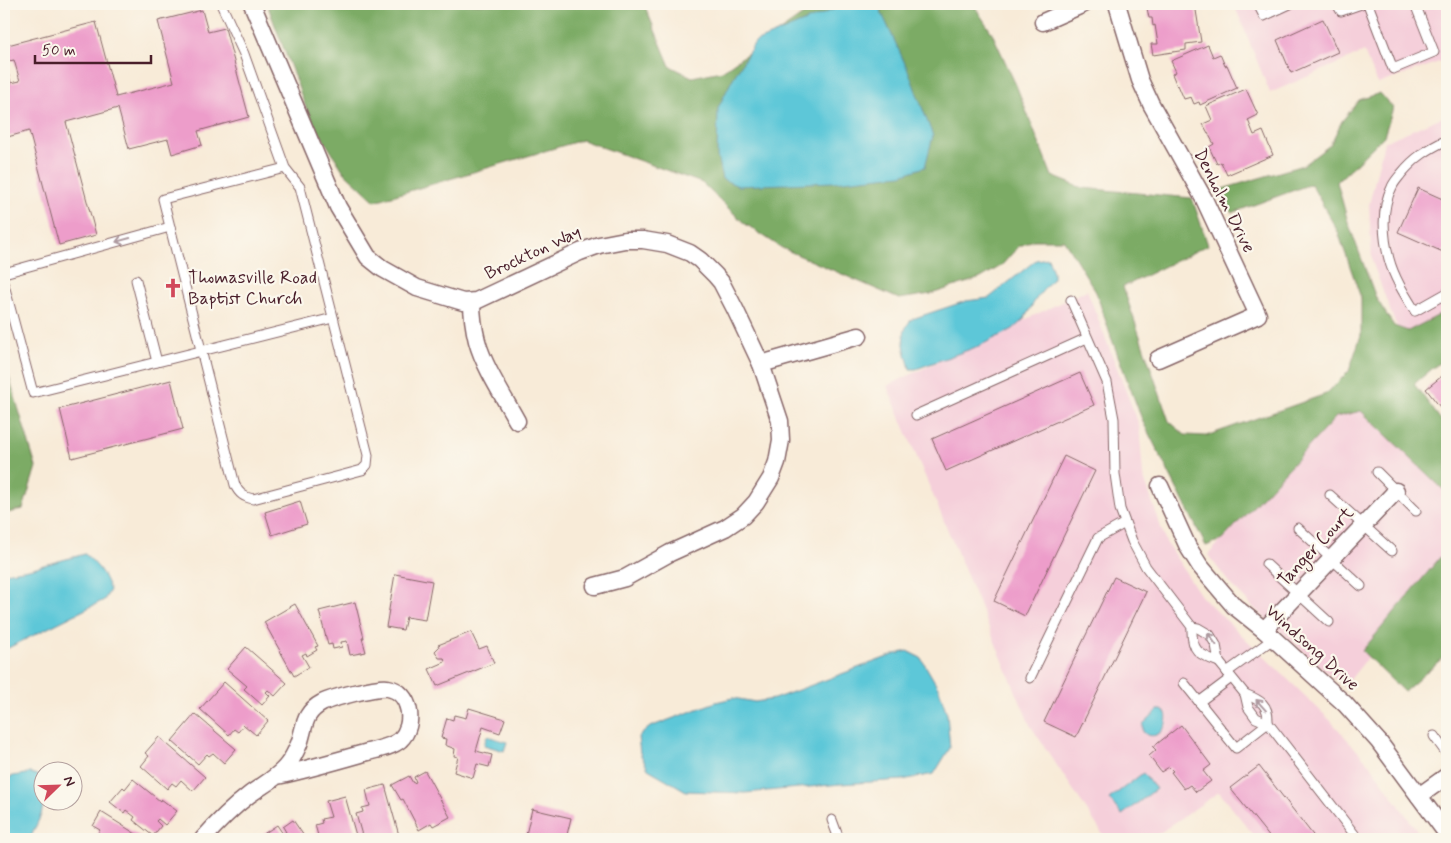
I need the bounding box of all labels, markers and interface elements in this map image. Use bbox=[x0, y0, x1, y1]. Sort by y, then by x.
scale bar bbox=[35, 32, 151, 64]
text: 50 m bbox=[42, 41, 76, 61]
street label: Denholm Drive bbox=[1187, 145, 1261, 257]
street label: Brockton Way bbox=[481, 220, 585, 286]
one-way arrow bbox=[116, 236, 132, 245]
place label: Thomasville Road Baptist Church bbox=[188, 266, 317, 311]
church icon: Thomasville Road Baptist Church bbox=[162, 277, 184, 299]
street label: Tanger Court bbox=[1273, 501, 1360, 593]
street label: Windsong Drive bbox=[1259, 599, 1364, 697]
one-way arrow bbox=[1207, 632, 1217, 646]
one-way arrow bbox=[1256, 699, 1268, 712]
north arrow bbox=[32, 760, 82, 810]
text: N bbox=[59, 774, 79, 789]

